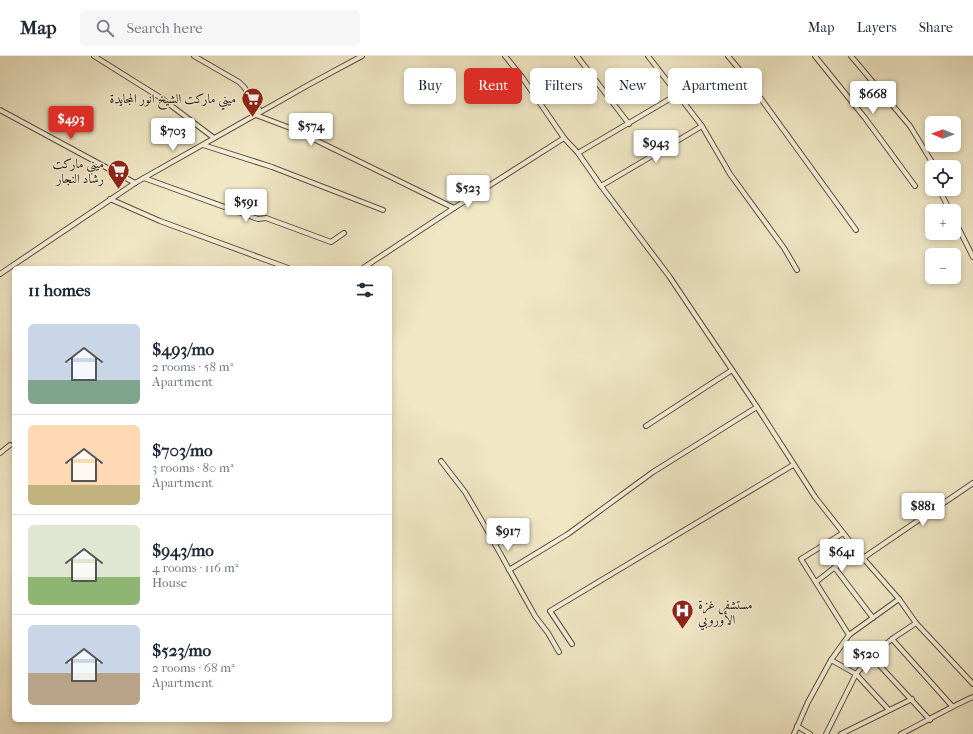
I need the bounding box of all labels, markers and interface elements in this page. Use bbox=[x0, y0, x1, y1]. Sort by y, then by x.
search box bbox=[80, 10, 360, 46]
text: Map bbox=[20, 17, 56, 39]
icon: search bbox=[94, 17, 116, 39]
text: Search here bbox=[126, 19, 203, 37]
text: Map bbox=[808, 19, 835, 36]
text: Layers bbox=[857, 19, 897, 36]
text: Share bbox=[919, 19, 953, 36]
chip: Buy bbox=[404, 68, 456, 104]
chip: Rent bbox=[464, 68, 522, 104]
chip: Filters bbox=[530, 68, 597, 104]
chip: New bbox=[605, 68, 660, 104]
chip: Apartment bbox=[668, 68, 762, 104]
pin: $668 bbox=[849, 81, 897, 115]
supermarket icon: ميني ماركت الشيخ انور المجايدة bbox=[239, 85, 265, 118]
text: $668 bbox=[859, 86, 887, 101]
place label: ميني ماركت الشيخ انور المجايدة bbox=[110, 91, 236, 110]
pin: $493 bbox=[47, 106, 95, 140]
text: $493 bbox=[58, 111, 84, 126]
pin: $574 bbox=[287, 113, 335, 147]
north arrow bbox=[925, 116, 961, 152]
map controls bbox=[925, 116, 961, 284]
pin: $703 bbox=[149, 118, 197, 152]
text: $574 bbox=[298, 118, 324, 133]
text: $703 bbox=[160, 123, 186, 138]
pin: $943 bbox=[632, 130, 680, 164]
text: $943 bbox=[643, 135, 669, 150]
place label: ميني ماركت رشاد النجار bbox=[52, 156, 104, 187]
supermarket icon: ميني ماركت رشاد النجار bbox=[106, 157, 132, 190]
button: locate bbox=[925, 160, 961, 196]
pin: $523 bbox=[444, 175, 492, 209]
text: $523 bbox=[456, 180, 480, 195]
pin: $591 bbox=[222, 189, 270, 223]
text: $591 bbox=[234, 194, 258, 209]
button: + bbox=[925, 204, 961, 240]
button: − bbox=[925, 248, 961, 284]
icon: filters bbox=[354, 279, 376, 301]
text: 11 homes bbox=[28, 280, 91, 300]
text: $493/mo bbox=[152, 339, 214, 359]
icon: home bbox=[60, 340, 108, 388]
text: 2 rooms · 58 m² bbox=[152, 359, 233, 374]
text: Apartment bbox=[152, 374, 213, 389]
text: $703/mo bbox=[152, 440, 213, 460]
icon: home bbox=[60, 441, 108, 489]
text: 3 rooms · 80 m² bbox=[152, 460, 233, 475]
text: Apartment bbox=[152, 475, 213, 490]
pin: $881 bbox=[899, 493, 947, 527]
text: $881 bbox=[911, 498, 935, 513]
pin: $917 bbox=[484, 518, 532, 552]
text: $917 bbox=[496, 523, 520, 538]
pin: $641 bbox=[818, 539, 866, 573]
text: $943/mo bbox=[152, 540, 214, 560]
icon: home bbox=[60, 541, 108, 589]
text: $641 bbox=[829, 544, 855, 559]
text: 4 rooms · 116 m² bbox=[152, 560, 238, 575]
text: House bbox=[152, 575, 187, 590]
place label: مستشفى غزة الأوروبي bbox=[698, 597, 753, 631]
hospital icon: مستشفى غزة الأوروبي bbox=[669, 598, 695, 631]
text: $523/mo bbox=[152, 640, 211, 660]
icon: home bbox=[60, 641, 108, 689]
pin: $520 bbox=[842, 641, 890, 675]
text: $520 bbox=[853, 646, 879, 661]
text: 2 rooms · 68 m² bbox=[152, 660, 235, 675]
text: Apartment bbox=[152, 675, 213, 690]

